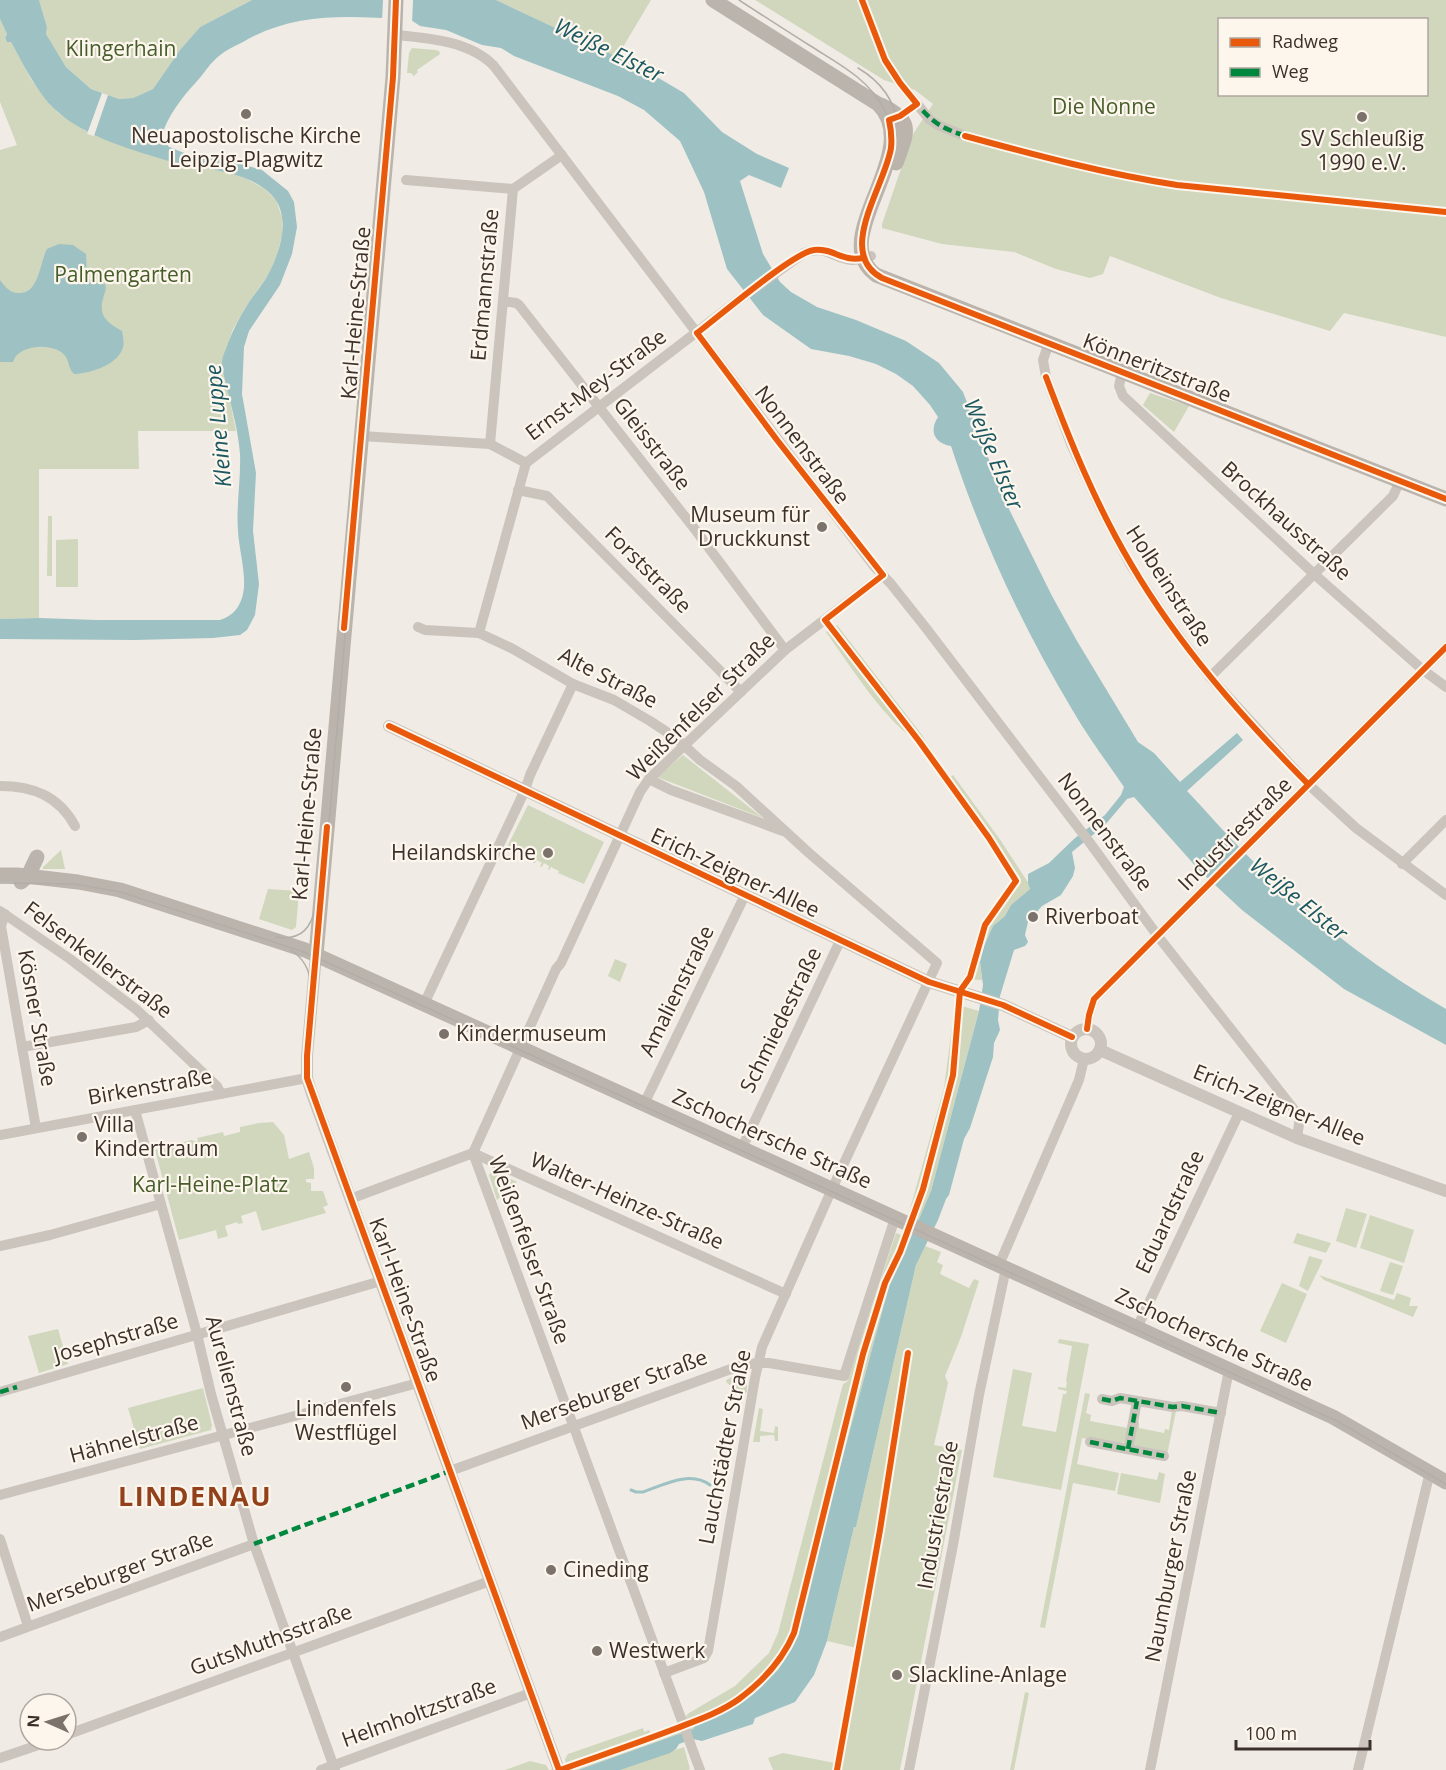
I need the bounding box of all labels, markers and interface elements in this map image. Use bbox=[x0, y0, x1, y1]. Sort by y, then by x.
water label: Weiße Elster bbox=[550, 10, 670, 89]
legend bbox=[1218, 18, 1428, 96]
text: Radweg bbox=[1272, 29, 1338, 53]
park label: Klingerhain bbox=[66, 34, 176, 62]
text: Weg bbox=[1272, 59, 1309, 83]
park label: Die Nonne bbox=[1052, 92, 1156, 120]
marker: Neuapostolische Kirche Leipzig-Plagwitz bbox=[239, 107, 253, 121]
marker: SV Schleußig 1990 e.V. bbox=[1355, 110, 1369, 124]
place label: Neuapostolische Kirche Leipzig-Plagwitz bbox=[131, 121, 361, 173]
place label: SV Schleußig 1990 e.V. bbox=[1300, 124, 1424, 176]
street label: Erdmannstraße bbox=[463, 208, 505, 362]
street label: Karl-Heine-Straße bbox=[334, 225, 377, 400]
park label: Palmengarten bbox=[54, 260, 192, 288]
street label: Ernst-Mey-Straße bbox=[519, 322, 671, 446]
street label: Könneritzstraße bbox=[1079, 326, 1236, 408]
water label: Kleine Luppe bbox=[197, 363, 237, 489]
street label: Nonnenstraße bbox=[749, 379, 857, 509]
street label: Gleisstraße bbox=[608, 391, 698, 495]
water label: Weiße Elster bbox=[958, 393, 1032, 515]
street label: Brockhausstraße bbox=[1216, 454, 1358, 586]
place label: Museum für Druckkunst bbox=[690, 500, 810, 552]
street label: Forststraße bbox=[599, 520, 698, 619]
marker: Museum für Druckkunst bbox=[815, 520, 829, 534]
street label: Holbeinstraße bbox=[1120, 520, 1219, 651]
street label: Weißenfelser Straße bbox=[620, 626, 780, 786]
street label: Alte Straße bbox=[554, 640, 663, 714]
street label: Karl-Heine-Straße bbox=[285, 726, 328, 901]
street label: Nonnenstraße bbox=[1052, 766, 1160, 896]
street label: Industriestraße bbox=[1171, 770, 1297, 896]
street label: Erich-Zeigner-Allee bbox=[646, 821, 824, 924]
place label: Heilandskirche bbox=[391, 838, 536, 866]
marker: Heilandskirche bbox=[541, 846, 555, 860]
water label: Weiße Elster bbox=[1244, 849, 1356, 948]
street label: Felsenkellerstraße bbox=[19, 894, 179, 1024]
place label: Riverboat bbox=[1045, 902, 1139, 930]
marker: Riverboat bbox=[1026, 910, 1040, 924]
street label: Amalienstraße bbox=[632, 920, 720, 1061]
street label: Schmiedestraße bbox=[733, 942, 827, 1097]
street label: Kösner Straße bbox=[12, 947, 64, 1088]
place label: Kindermuseum bbox=[456, 1019, 607, 1047]
marker: Kindermuseum bbox=[437, 1027, 451, 1041]
street label: Erich-Zeigner-Allee bbox=[1189, 1057, 1370, 1151]
street label: Birkenstraße bbox=[85, 1061, 214, 1111]
street label: Zschochersche Straße bbox=[668, 1082, 876, 1195]
place label: Villa Kindertraum bbox=[94, 1110, 218, 1162]
marker: Villa Kindertraum bbox=[75, 1130, 89, 1144]
street label: Walter-Heinze-Straße bbox=[526, 1145, 729, 1255]
street label: Eduardstraße bbox=[1128, 1145, 1210, 1278]
street label: Weißenfelser Straße bbox=[483, 1152, 577, 1348]
park label: Karl-Heine-Platz bbox=[132, 1170, 288, 1198]
street label: Karl-Heine-Straße bbox=[363, 1213, 449, 1386]
street label: Zschochersche Straße bbox=[1111, 1281, 1318, 1397]
street label: Josephstraße bbox=[48, 1306, 181, 1369]
street label: Aurelienstraße bbox=[200, 1312, 264, 1459]
street label: Merseburger Straße bbox=[516, 1342, 711, 1436]
street label: Lauchstädter Straße bbox=[691, 1347, 757, 1547]
marker: Lindenfels Westflügel bbox=[339, 1380, 353, 1394]
place label: Lindenfels Westflügel bbox=[295, 1394, 397, 1446]
street label: Hähnelstraße bbox=[66, 1407, 201, 1469]
street label: Industriestraße bbox=[910, 1438, 964, 1591]
street label: Naumburger Straße bbox=[1138, 1467, 1202, 1664]
district label: LINDENAU bbox=[118, 1477, 272, 1514]
street label: Merseburger Straße bbox=[22, 1524, 217, 1618]
place label: Cineding bbox=[563, 1555, 649, 1583]
marker: Cineding bbox=[544, 1563, 558, 1577]
street label: GutsMuthsstraße bbox=[186, 1597, 356, 1681]
place label: Westwerk bbox=[609, 1636, 705, 1664]
marker: Westwerk bbox=[590, 1644, 604, 1658]
place label: Slackline-Anlage bbox=[909, 1660, 1067, 1688]
marker: Slackline-Anlage bbox=[890, 1668, 904, 1682]
street label: Helmholtzstraße bbox=[337, 1671, 500, 1753]
north arrow bbox=[18, 1692, 78, 1752]
scale bar bbox=[1236, 1713, 1370, 1751]
text: N bbox=[22, 1714, 44, 1728]
text: 100 m bbox=[1245, 1721, 1297, 1745]

